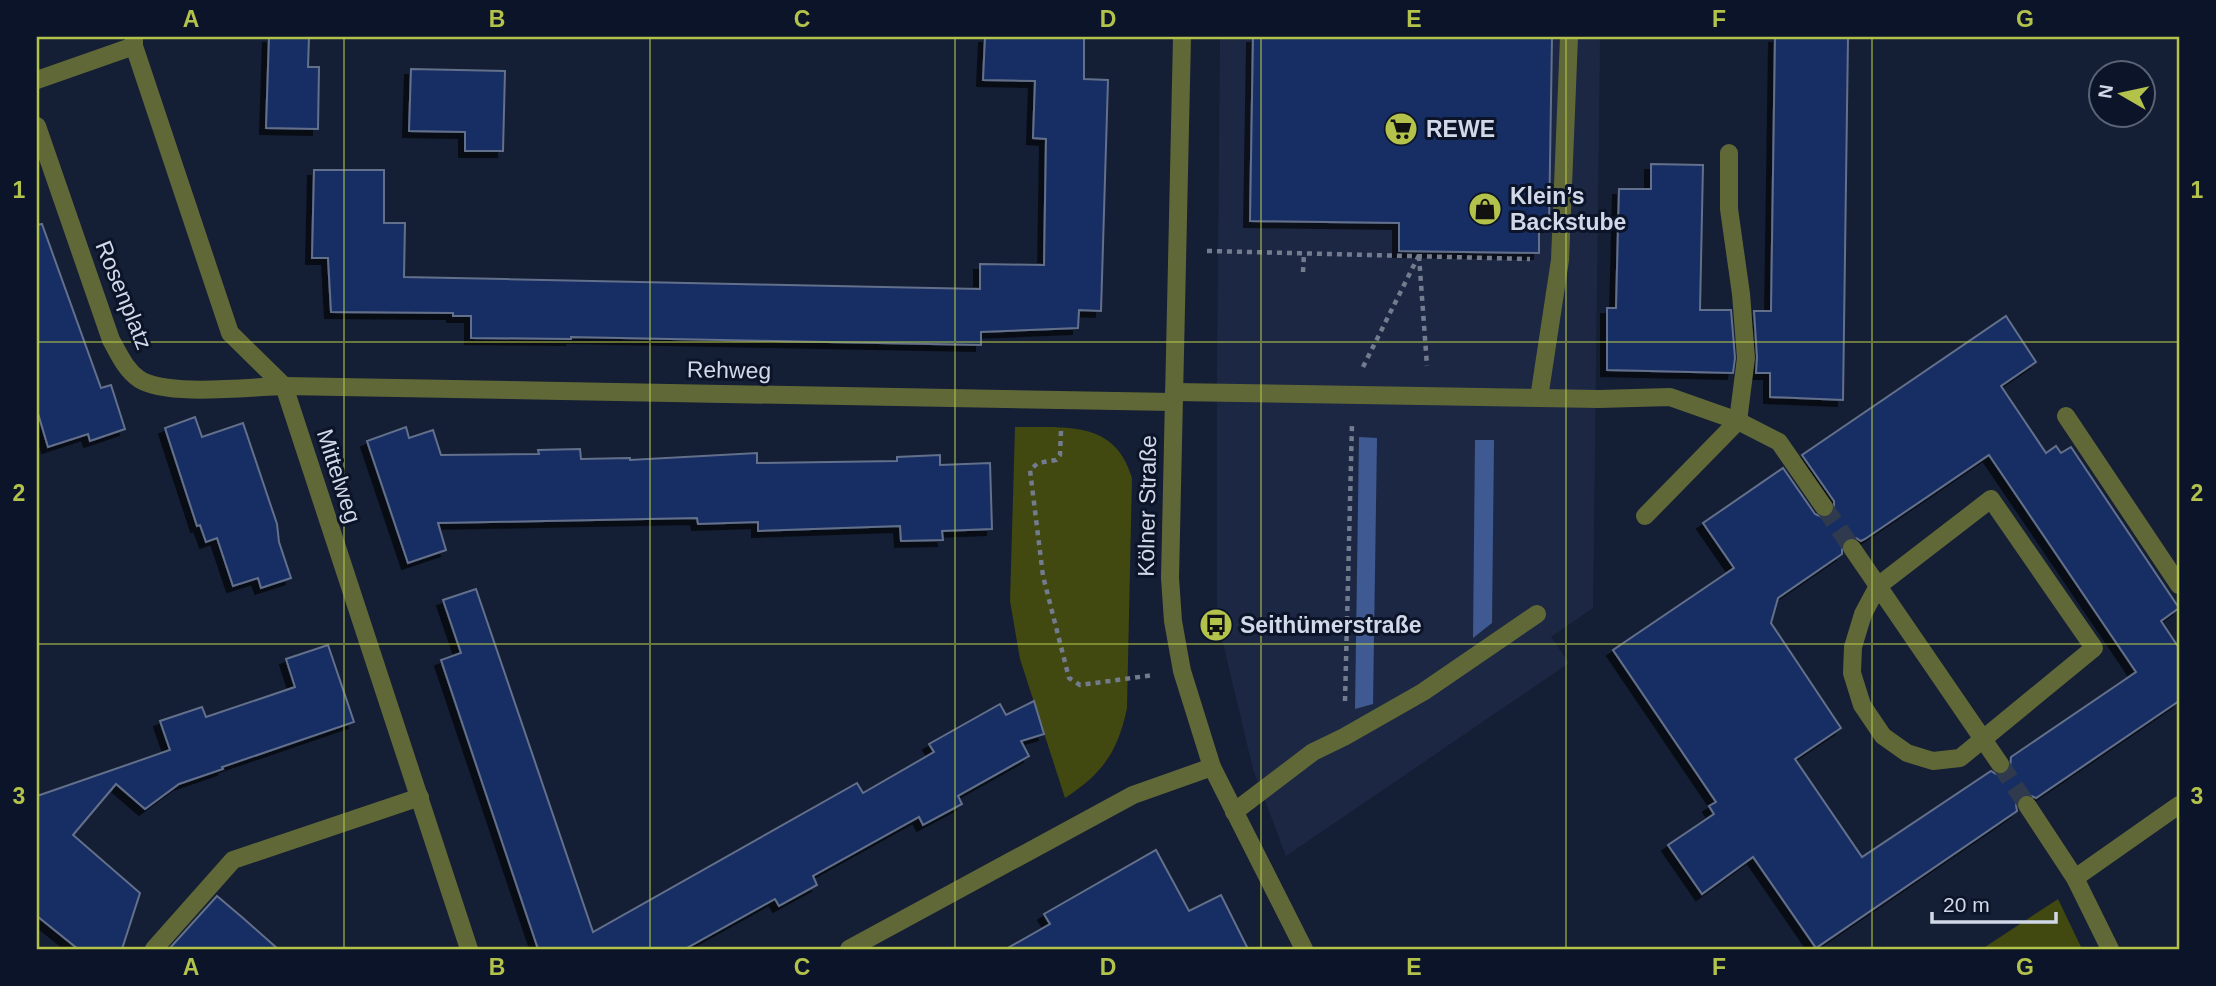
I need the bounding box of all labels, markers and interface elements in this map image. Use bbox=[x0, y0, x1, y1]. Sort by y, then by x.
text: A bbox=[183, 6, 199, 32]
text: B bbox=[489, 6, 505, 32]
text: C bbox=[794, 6, 810, 32]
text: D bbox=[1100, 6, 1116, 32]
text: E bbox=[1406, 6, 1422, 32]
text: F bbox=[1712, 6, 1726, 32]
text: G bbox=[2016, 6, 2034, 32]
north arrow bbox=[2086, 60, 2156, 130]
text: N bbox=[2094, 83, 2117, 100]
supermarket icon: REWE bbox=[1382, 110, 1420, 148]
place label: REWE bbox=[1426, 116, 1495, 142]
text: 1 bbox=[13, 177, 26, 203]
text: 1 bbox=[2191, 177, 2204, 203]
place label: Klein’s Backstube bbox=[1510, 183, 1626, 235]
shop icon: Klein’s Backstube bbox=[1466, 190, 1504, 228]
street label: Rosenplatz bbox=[90, 237, 158, 353]
street label: Rehweg bbox=[687, 356, 771, 384]
street label: Mittelweg bbox=[312, 426, 366, 526]
street label: Kölner Straße bbox=[1133, 435, 1161, 577]
text: 2 bbox=[13, 480, 25, 506]
text: 2 bbox=[2191, 480, 2203, 506]
bus stop icon: Seithümerstraße bbox=[1197, 606, 1235, 644]
place label: Seithümerstraße bbox=[1240, 612, 1422, 638]
text: 3 bbox=[13, 783, 25, 809]
text: 3 bbox=[2191, 783, 2203, 809]
scale bar bbox=[1932, 881, 2057, 925]
text: 20 m bbox=[1943, 893, 1990, 916]
text: A bbox=[183, 954, 199, 980]
text: B bbox=[489, 954, 505, 980]
text: C bbox=[794, 954, 810, 980]
text: D bbox=[1100, 954, 1116, 980]
text: E bbox=[1406, 954, 1422, 980]
text: F bbox=[1712, 954, 1726, 980]
text: G bbox=[2016, 954, 2034, 980]

